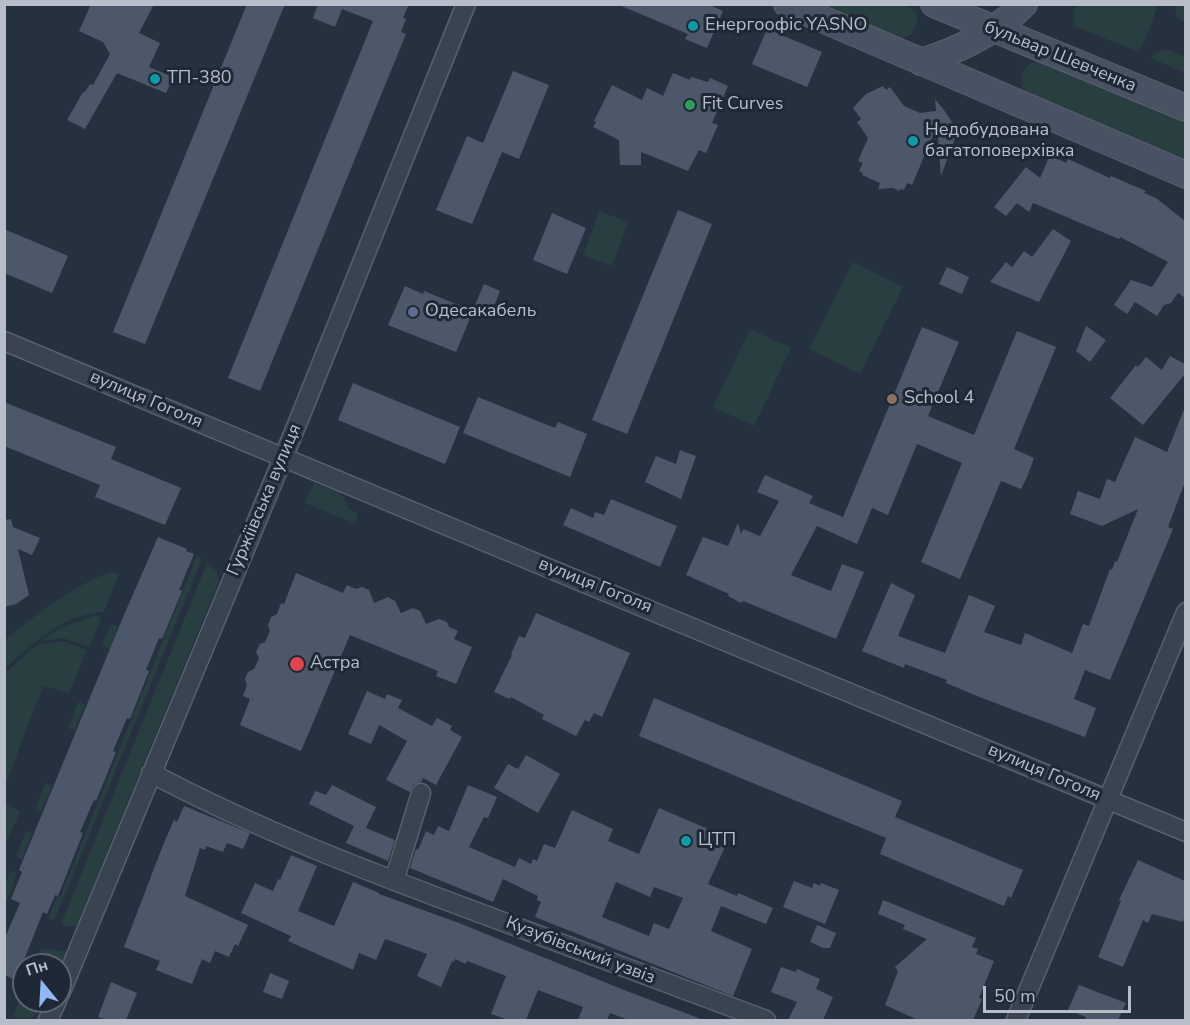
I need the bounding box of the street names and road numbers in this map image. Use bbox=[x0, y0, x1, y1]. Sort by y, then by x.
street label: бульвар Шевченка bbox=[981, 17, 1139, 97]
street label: вулиця Гоголя bbox=[86, 367, 206, 433]
street label: Гуржіївська вулиця bbox=[223, 421, 307, 579]
street label: вулиця Гоголя bbox=[535, 553, 655, 619]
street label: вулиця Гоголя bbox=[984, 740, 1104, 806]
street label: Кузубівський узвіз bbox=[502, 913, 658, 989]

